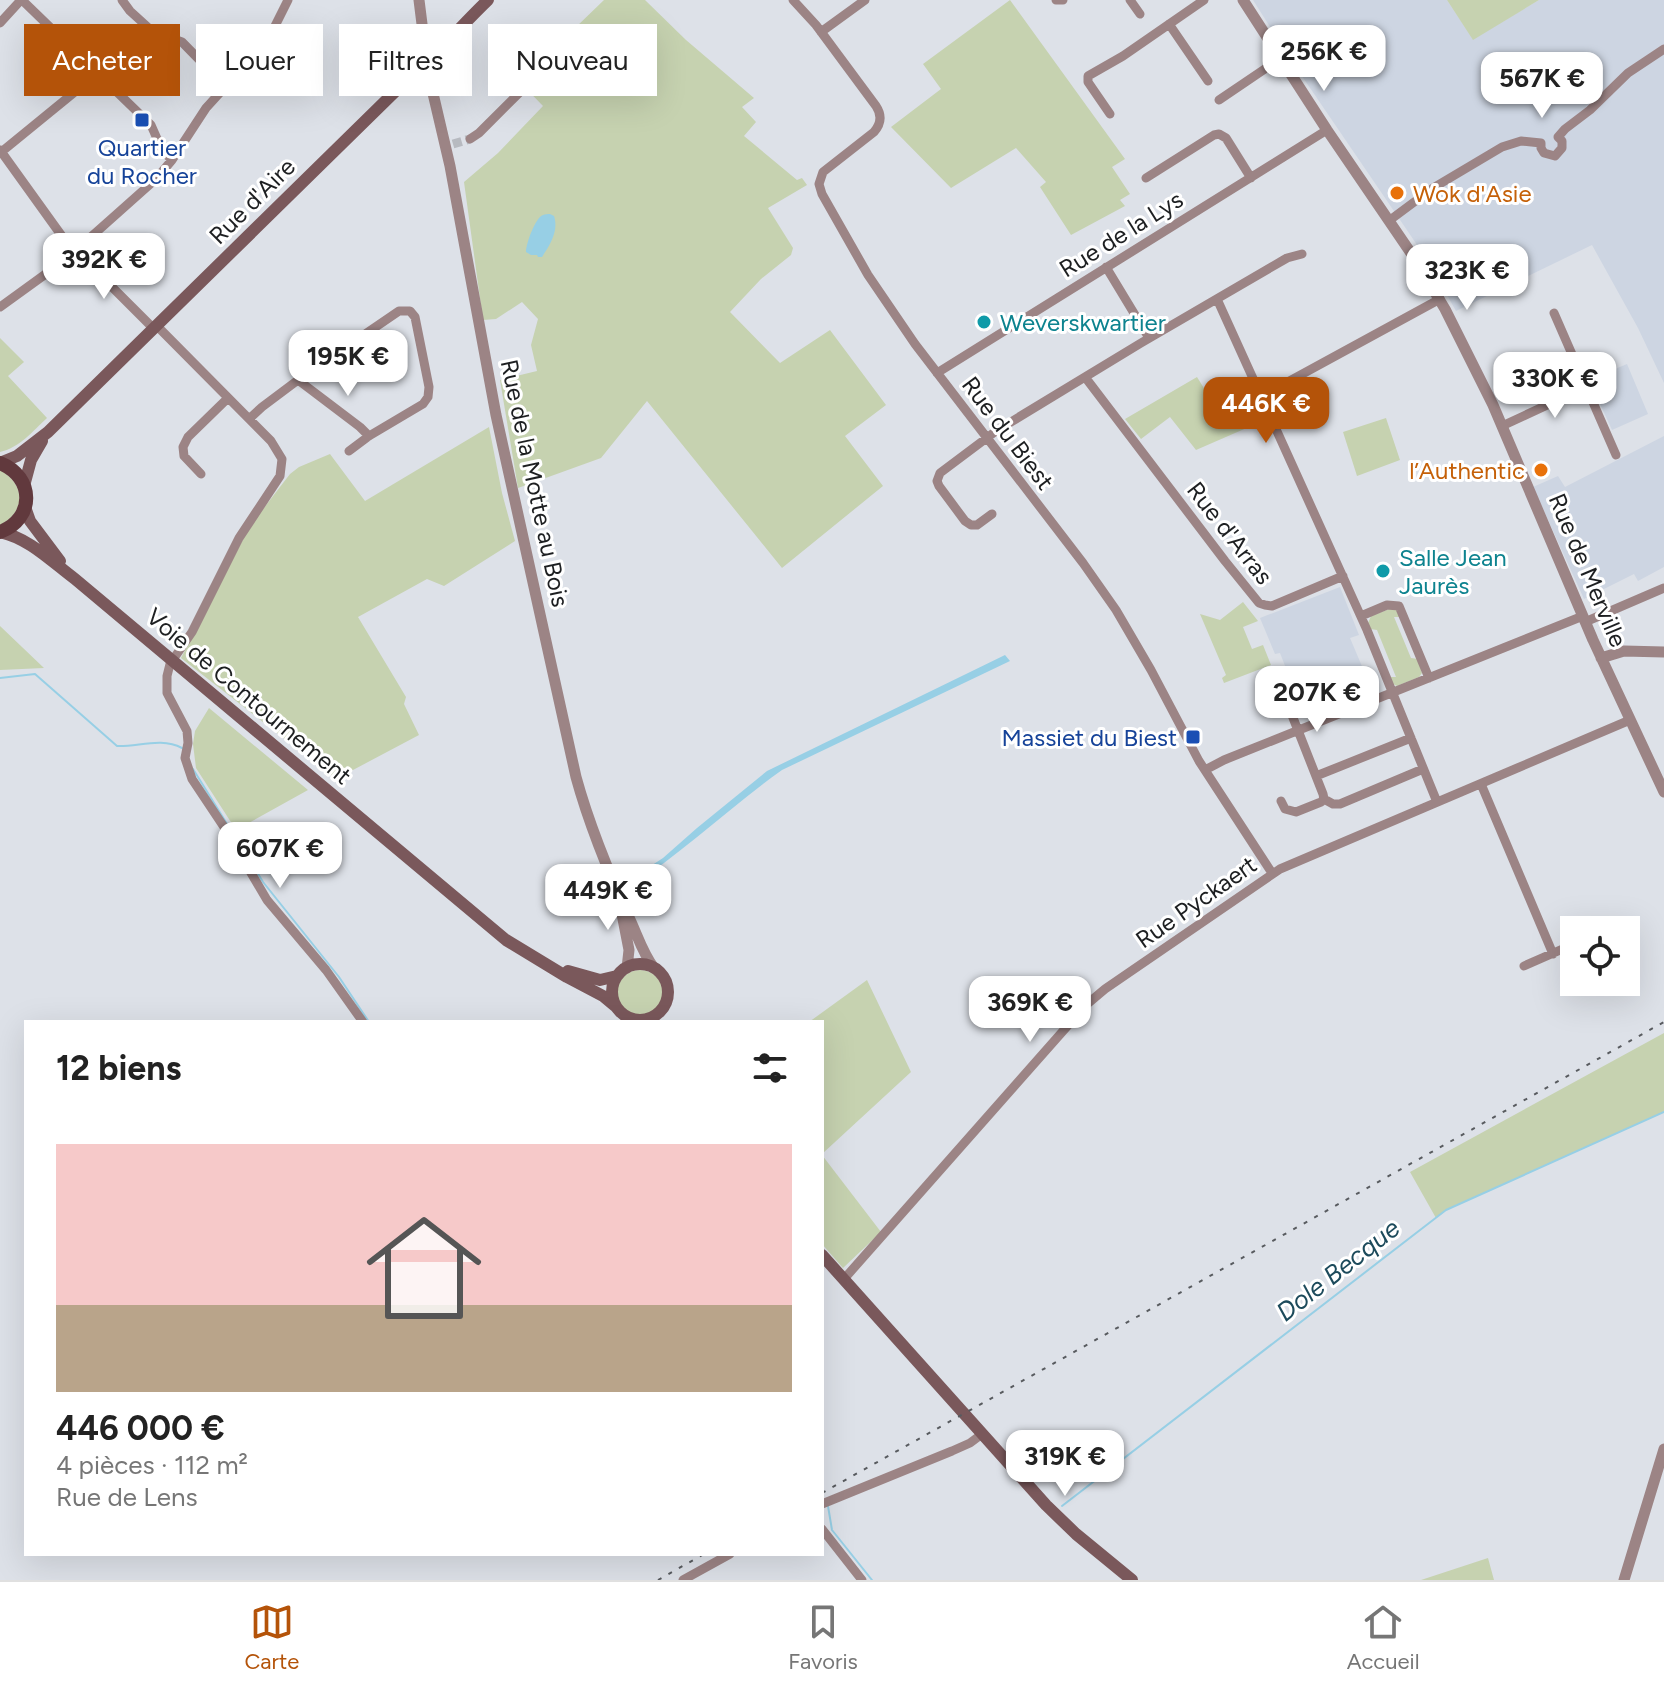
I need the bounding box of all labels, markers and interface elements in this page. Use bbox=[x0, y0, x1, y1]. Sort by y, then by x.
chip: Acheter bbox=[24, 24, 180, 96]
chip: Louer bbox=[196, 24, 323, 96]
chip: Filtres bbox=[339, 24, 472, 96]
chip: Nouveau bbox=[488, 24, 657, 96]
pin: 256K € bbox=[1259, 25, 1389, 93]
text: 256K € bbox=[1281, 35, 1367, 67]
pin: 567K € bbox=[1477, 52, 1607, 120]
text: 567K € bbox=[1499, 62, 1585, 94]
marker: Quartier du Rocher bbox=[133, 111, 151, 129]
place label: Quartier du Rocher bbox=[87, 133, 197, 190]
street label: Rue d'Aire bbox=[203, 152, 301, 250]
place label: Wok d'Asie bbox=[1413, 179, 1532, 208]
marker: Wok d'Asie bbox=[1388, 184, 1406, 202]
street label: Rue de la Lys bbox=[1054, 185, 1188, 283]
pin: 392K € bbox=[39, 233, 169, 301]
text: 392K € bbox=[61, 243, 147, 275]
pin: 323K € bbox=[1402, 244, 1532, 312]
text: 323K € bbox=[1424, 254, 1510, 286]
place label: Weverskwartier bbox=[1000, 308, 1166, 337]
marker: Weverskwartier bbox=[975, 313, 993, 331]
pin: 195K € bbox=[283, 330, 413, 398]
text: 195K € bbox=[307, 340, 389, 372]
pin: 330K € bbox=[1490, 352, 1620, 420]
street label: Rue de la Motte au Bois bbox=[495, 357, 575, 609]
text: 330K € bbox=[1511, 362, 1599, 394]
street label: Rue du Biest bbox=[956, 371, 1060, 495]
pin: 446K € bbox=[1201, 377, 1331, 445]
text: 446K € bbox=[1221, 387, 1311, 419]
place label: l’Authentic bbox=[1409, 456, 1525, 485]
marker: l’Authentic bbox=[1532, 461, 1550, 479]
street label: Rue d'Arras bbox=[1181, 476, 1279, 590]
street label: Rue de Merville bbox=[1543, 489, 1633, 651]
place label: Salle Jean Jaurès bbox=[1399, 543, 1507, 600]
marker: Salle Jean Jaurès bbox=[1374, 562, 1392, 580]
street label: Voie de Contournement bbox=[141, 602, 357, 790]
pin: 207K € bbox=[1252, 666, 1382, 734]
text: 207K € bbox=[1273, 676, 1361, 708]
place label: Massiet du Biest bbox=[1001, 723, 1177, 752]
marker: Massiet du Biest bbox=[1184, 728, 1202, 746]
pin: 607K € bbox=[215, 822, 345, 890]
text: 607K € bbox=[236, 832, 324, 864]
street label: Rue Pyckaert bbox=[1130, 850, 1262, 954]
pin: 449K € bbox=[543, 864, 673, 932]
text: 449K € bbox=[563, 874, 653, 906]
map controls bbox=[1560, 916, 1640, 996]
button: locate bbox=[1560, 916, 1640, 996]
pin: 369K € bbox=[965, 976, 1095, 1044]
text: 369K € bbox=[987, 986, 1073, 1018]
icon: filters bbox=[748, 1046, 792, 1090]
text: 12 biens bbox=[56, 1048, 181, 1089]
icon: home bbox=[352, 1196, 496, 1340]
water label: Dole Becque bbox=[1270, 1212, 1406, 1328]
text: 446 000 € bbox=[56, 1408, 225, 1449]
pin: 319K € bbox=[1000, 1430, 1130, 1498]
text: 319K € bbox=[1024, 1440, 1106, 1472]
text: 4 pièces · 112 m² bbox=[56, 1449, 248, 1481]
text: Rue de Lens bbox=[56, 1481, 198, 1513]
tab: Carte bbox=[244, 1600, 299, 1675]
tab: Favoris bbox=[788, 1600, 858, 1675]
tab: Accueil bbox=[1347, 1600, 1420, 1675]

